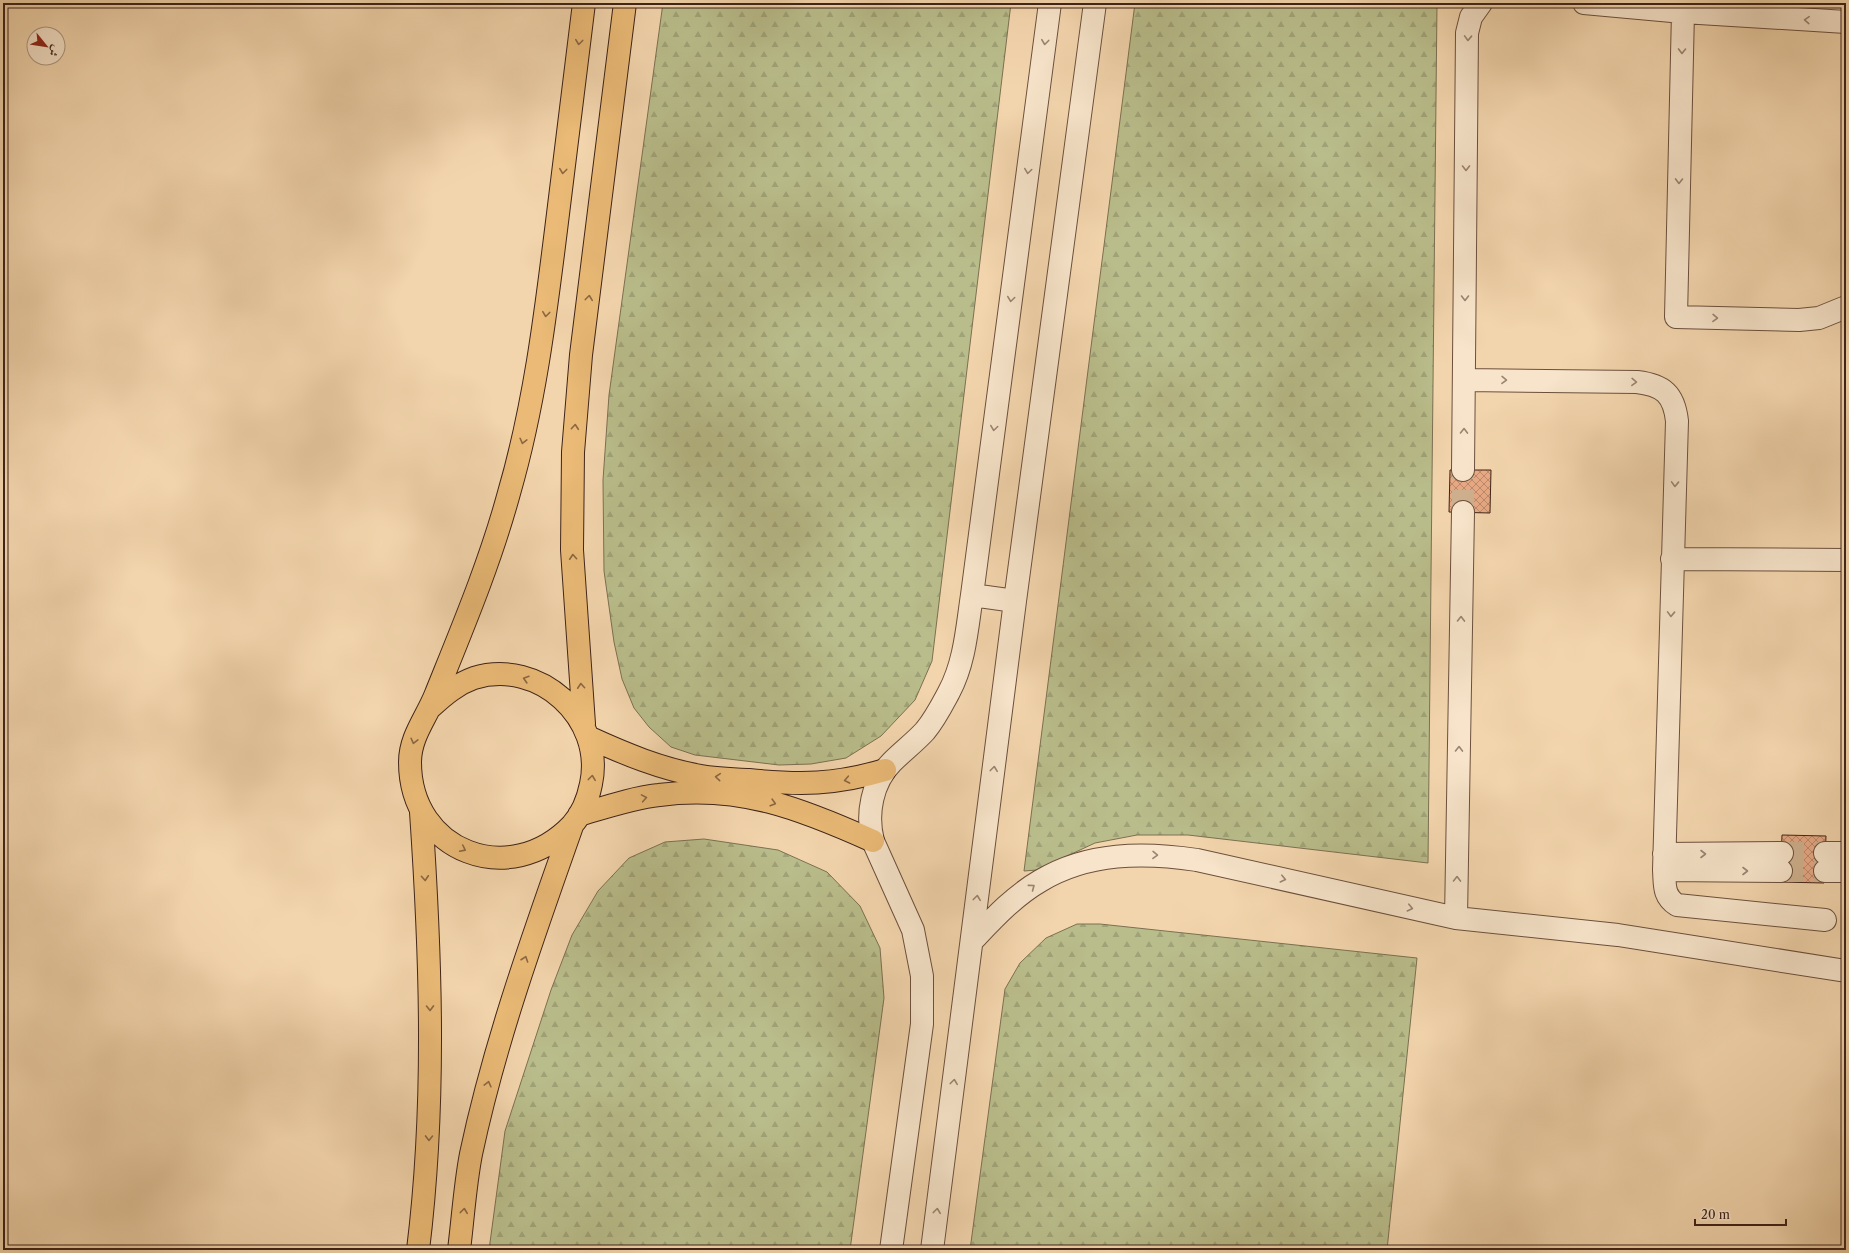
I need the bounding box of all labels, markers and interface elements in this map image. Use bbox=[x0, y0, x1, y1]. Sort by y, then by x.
one-way arrow bbox=[1804, 15, 1810, 24]
north arrow bbox=[26, 26, 66, 66]
one-way arrow bbox=[1463, 35, 1472, 41]
one-way arrow bbox=[575, 39, 584, 45]
one-way arrow bbox=[1041, 39, 1050, 45]
text: ش bbox=[46, 43, 63, 59]
one-way arrow bbox=[1678, 48, 1687, 54]
one-way arrow bbox=[1462, 165, 1470, 171]
one-way arrow bbox=[559, 168, 568, 174]
one-way arrow bbox=[1024, 168, 1033, 174]
one-way arrow bbox=[1675, 178, 1684, 184]
one-way arrow bbox=[584, 295, 593, 301]
one-way arrow bbox=[1461, 295, 1469, 301]
one-way arrow bbox=[1007, 296, 1016, 303]
one-way arrow bbox=[542, 311, 551, 317]
one-way arrow bbox=[1712, 314, 1718, 322]
one-way arrow bbox=[1501, 376, 1507, 384]
one-way arrow bbox=[1631, 377, 1637, 386]
one-way arrow bbox=[571, 424, 580, 430]
one-way arrow bbox=[990, 425, 999, 431]
one-way arrow bbox=[1460, 428, 1468, 434]
one-way arrow bbox=[519, 438, 528, 445]
one-way arrow bbox=[1670, 481, 1679, 487]
one-way arrow bbox=[568, 554, 577, 560]
one-way arrow bbox=[1667, 611, 1675, 617]
one-way arrow bbox=[1457, 616, 1465, 622]
one-way arrow bbox=[523, 675, 530, 684]
one-way arrow bbox=[577, 683, 586, 689]
one-way arrow bbox=[410, 738, 418, 745]
one-way arrow bbox=[1455, 746, 1463, 752]
one-way arrow bbox=[989, 766, 998, 772]
one-way arrow bbox=[715, 773, 721, 782]
one-way arrow bbox=[587, 775, 596, 781]
one-way arrow bbox=[844, 775, 850, 784]
one-way arrow bbox=[641, 794, 647, 802]
one-way arrow bbox=[769, 798, 776, 807]
one-way arrow bbox=[459, 844, 466, 852]
one-way arrow bbox=[1700, 850, 1706, 858]
one-way arrow bbox=[1152, 851, 1158, 859]
one-way arrow bbox=[1742, 867, 1748, 875]
one-way arrow bbox=[421, 875, 430, 881]
one-way arrow bbox=[1280, 875, 1286, 883]
one-way arrow bbox=[1453, 876, 1461, 882]
one-way arrow bbox=[1027, 885, 1034, 892]
one-way arrow bbox=[973, 895, 982, 901]
one-way arrow bbox=[1406, 903, 1413, 911]
one-way arrow bbox=[520, 956, 529, 963]
one-way arrow bbox=[426, 1005, 434, 1011]
one-way arrow bbox=[949, 1079, 958, 1085]
one-way arrow bbox=[484, 1081, 492, 1087]
one-way arrow bbox=[424, 1135, 433, 1141]
scale bar bbox=[1695, 1201, 1786, 1227]
text: 20 m bbox=[1701, 1207, 1730, 1222]
one-way arrow bbox=[459, 1208, 468, 1214]
one-way arrow bbox=[932, 1208, 941, 1214]

